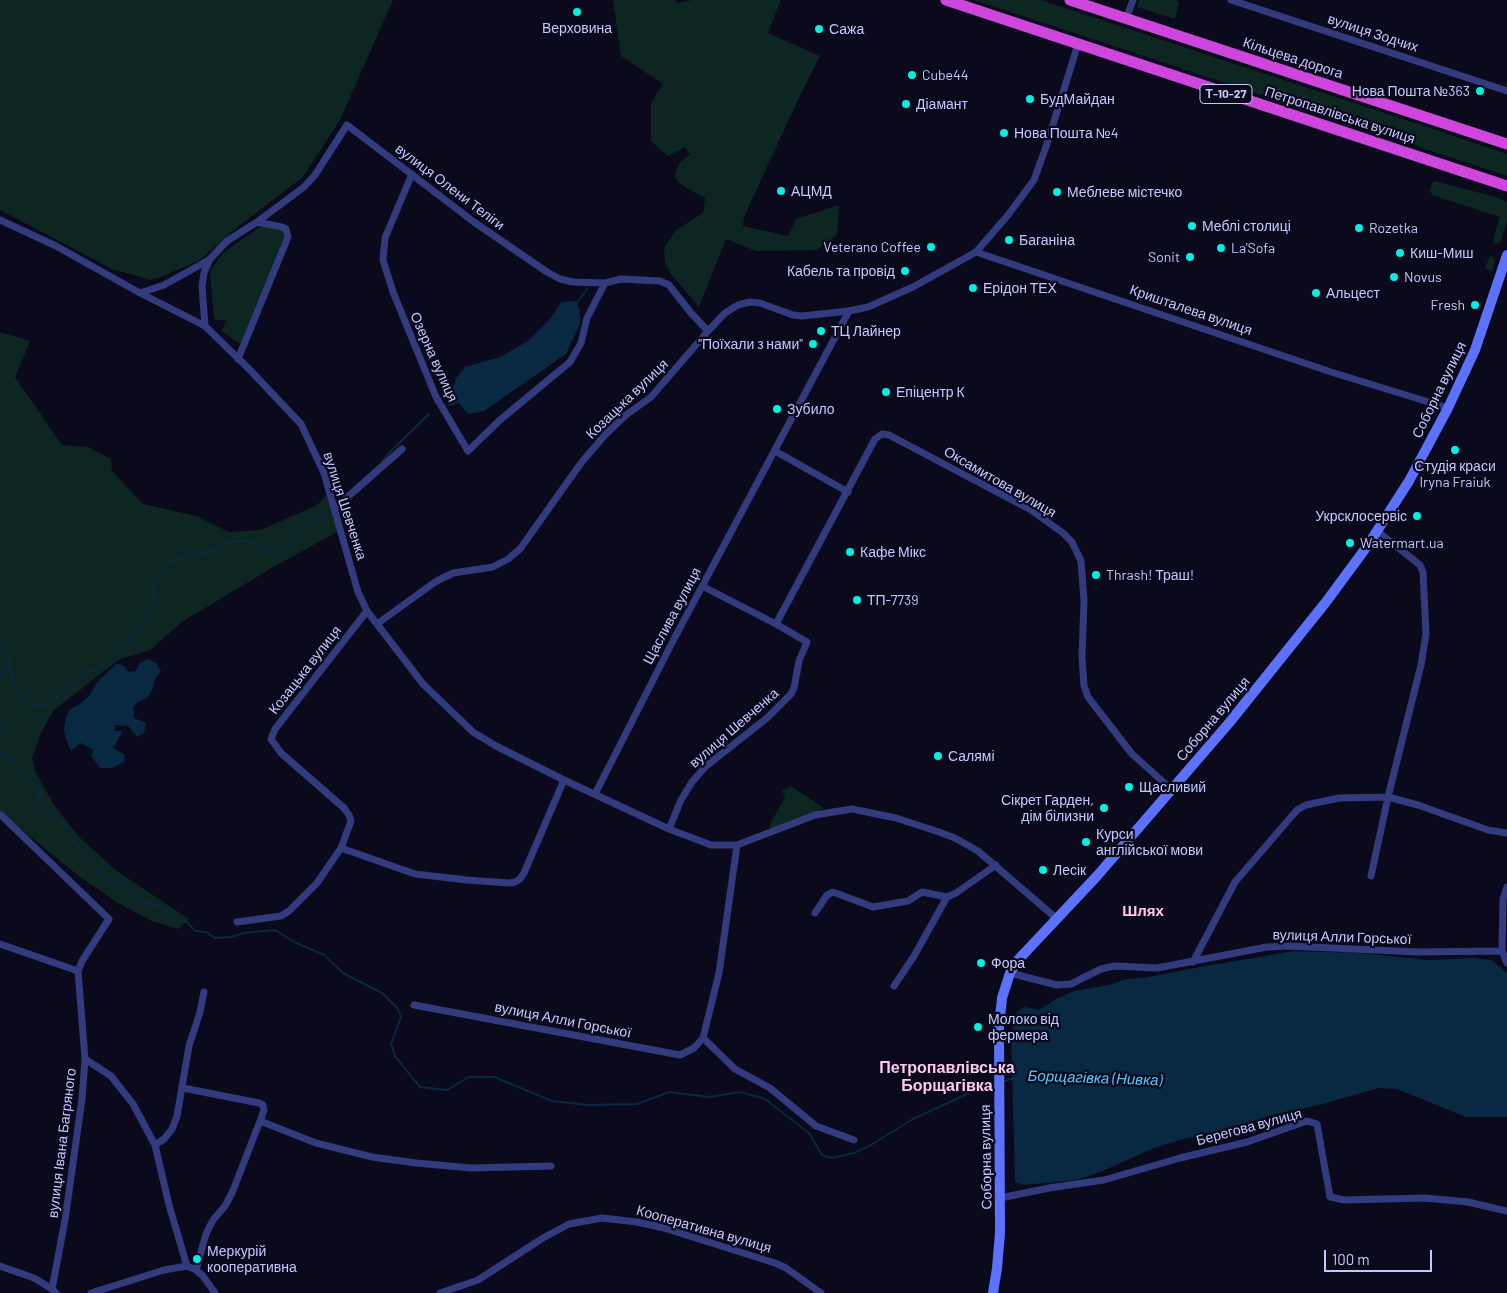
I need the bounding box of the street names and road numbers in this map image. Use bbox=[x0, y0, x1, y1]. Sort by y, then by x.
street label: вулиця Зодчих bbox=[1326, 10, 1420, 56]
street label: Кільцева дорога bbox=[1241, 34, 1345, 82]
street label: Петропавлівська вулиця bbox=[1263, 83, 1417, 147]
road number: Т-10-27 bbox=[1200, 85, 1252, 104]
street label: вулиця Олени Теліги bbox=[392, 140, 508, 234]
street label: Кришталева вулиця bbox=[1128, 281, 1254, 339]
street label: Озерна вулиця bbox=[407, 310, 461, 404]
street label: Соборна вулиця bbox=[1408, 339, 1470, 441]
street label: Козацька вулиця bbox=[582, 356, 672, 442]
street label: Оксамитова вулиця bbox=[941, 443, 1059, 521]
street label: вулиця Шевченка bbox=[320, 450, 370, 562]
street label: Щаслива вулиця bbox=[639, 565, 705, 667]
street label: Козацька вулиця bbox=[265, 622, 345, 718]
street label: Соборна вулиця bbox=[1173, 673, 1253, 765]
street label: вулиця Шевченка bbox=[686, 685, 782, 771]
street label: вулиця Алли Горської bbox=[1272, 926, 1412, 948]
street label: вулиця Алли Горської bbox=[493, 998, 633, 1042]
street label: вулиця Івана Багряного bbox=[44, 1067, 80, 1219]
street label: Соборна вулиця bbox=[977, 1104, 995, 1210]
street label: Берегова вулиця bbox=[1194, 1105, 1304, 1149]
street label: Кооперативна вулиця bbox=[635, 1202, 773, 1256]

